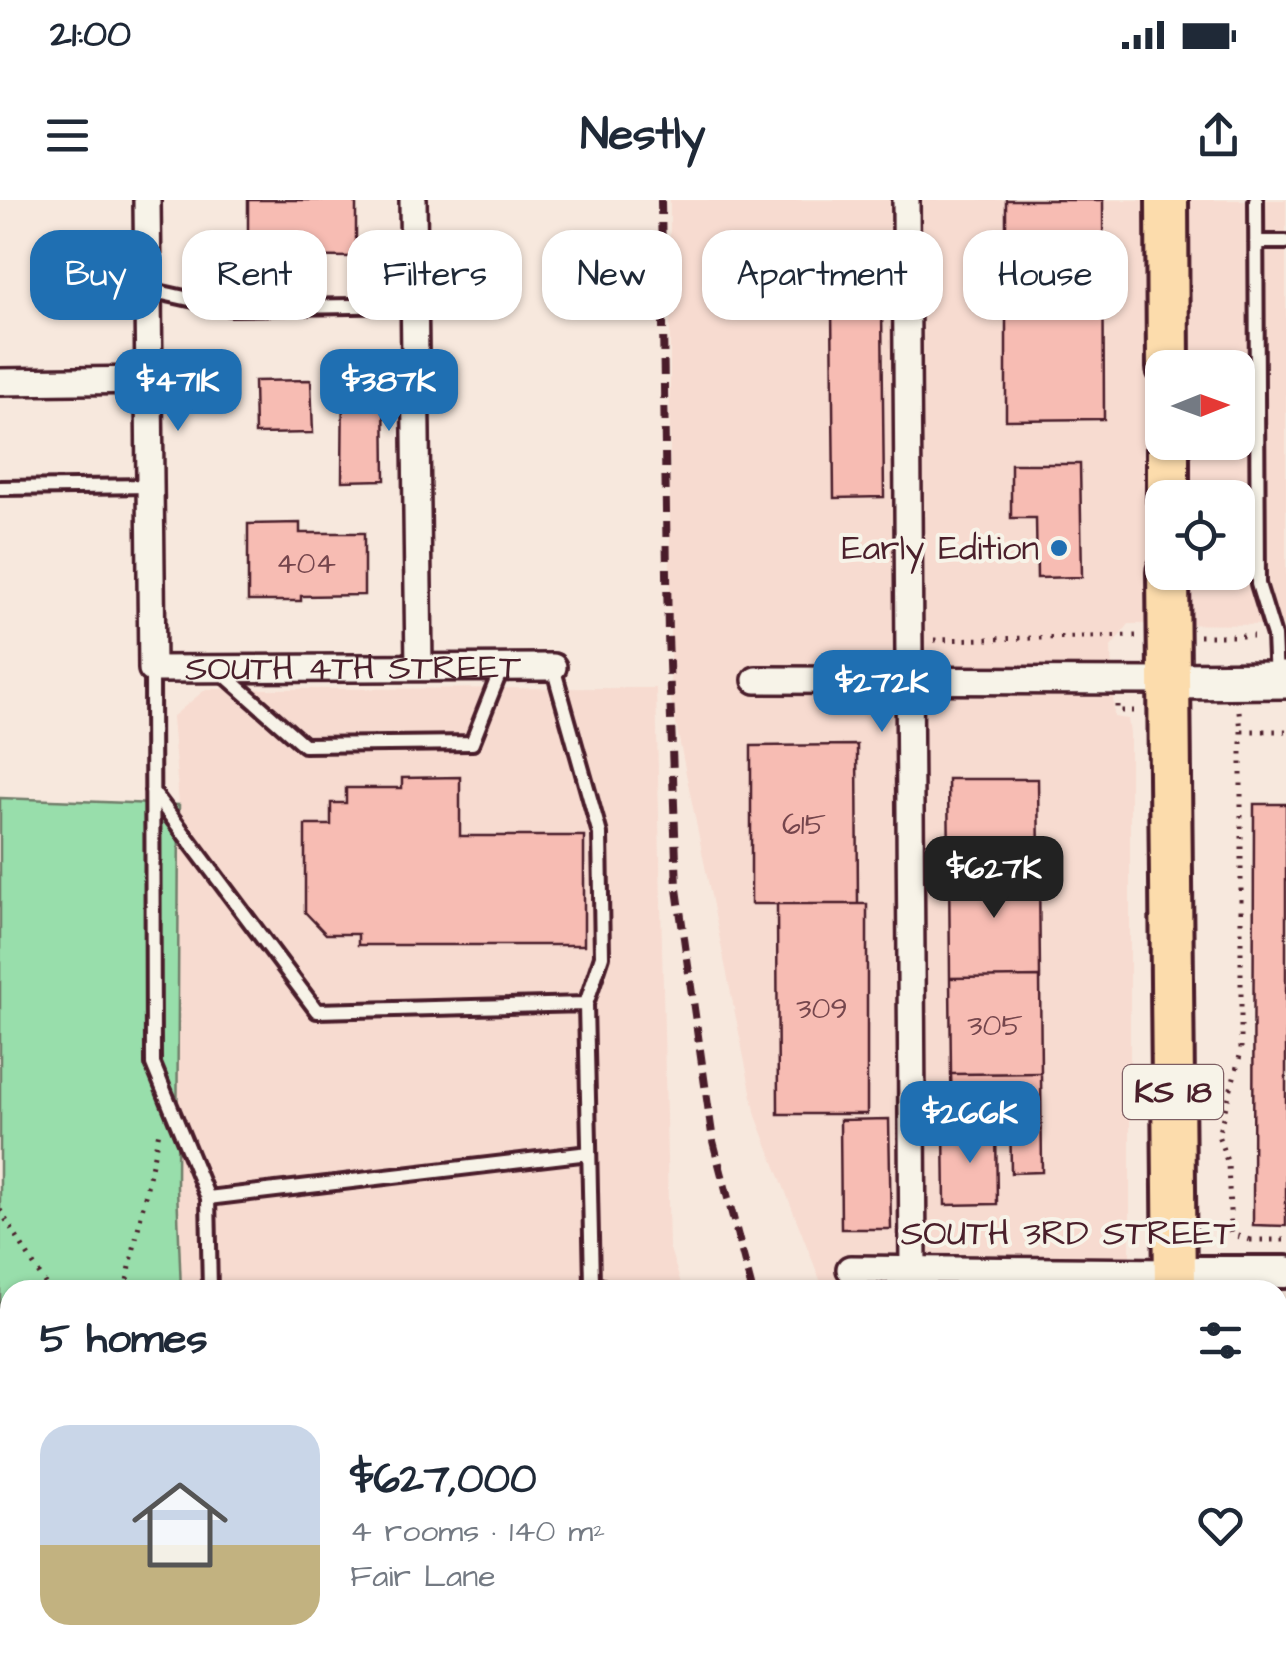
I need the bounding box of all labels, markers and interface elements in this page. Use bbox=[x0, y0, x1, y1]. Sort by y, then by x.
text: 21:00 bbox=[50, 9, 131, 61]
text: Nestly bbox=[580, 104, 706, 166]
icon: menu bbox=[40, 108, 95, 163]
icon: share bbox=[1191, 108, 1246, 163]
chip: Buy bbox=[30, 230, 162, 320]
chip: Rent bbox=[182, 230, 327, 320]
chip: Filters bbox=[347, 230, 522, 320]
chip: New bbox=[542, 230, 682, 320]
chip: Apartment bbox=[702, 230, 943, 320]
chip: House bbox=[963, 230, 1128, 320]
pin: $471K bbox=[108, 349, 248, 434]
pin: $387K bbox=[319, 349, 459, 434]
north arrow bbox=[1145, 350, 1255, 460]
map controls bbox=[1145, 350, 1255, 590]
text: $471K bbox=[137, 359, 219, 404]
text: $387K bbox=[342, 359, 436, 404]
button: locate bbox=[1145, 480, 1255, 590]
place label: Early Edition bbox=[842, 524, 1039, 574]
marker: Early Edition bbox=[1048, 537, 1070, 559]
house number: 404 bbox=[276, 543, 336, 585]
street label: SOUTH 4TH STREET bbox=[185, 643, 521, 693]
pin: $272K bbox=[812, 650, 952, 735]
text: $272K bbox=[835, 660, 929, 705]
house number: 615 bbox=[782, 804, 826, 846]
pin: $627K bbox=[924, 836, 1064, 921]
text: $627K bbox=[946, 846, 1042, 891]
house number: 309 bbox=[796, 988, 848, 1030]
house number: 305 bbox=[967, 1005, 1023, 1047]
road number: KS 18 bbox=[1123, 1065, 1223, 1119]
pin: $266K bbox=[900, 1081, 1040, 1166]
text: $266K bbox=[922, 1091, 1018, 1136]
street label: SOUTH 3RD STREET bbox=[901, 1209, 1235, 1258]
text: 5 homes bbox=[40, 1311, 207, 1369]
icon: filters bbox=[1193, 1313, 1248, 1368]
text: $627,000 bbox=[350, 1451, 537, 1509]
icon: home bbox=[120, 1465, 240, 1585]
icon: heart bbox=[1193, 1498, 1248, 1553]
text: 4 rooms · 140 m² bbox=[350, 1509, 605, 1554]
text: Fair Lane bbox=[350, 1554, 496, 1599]

